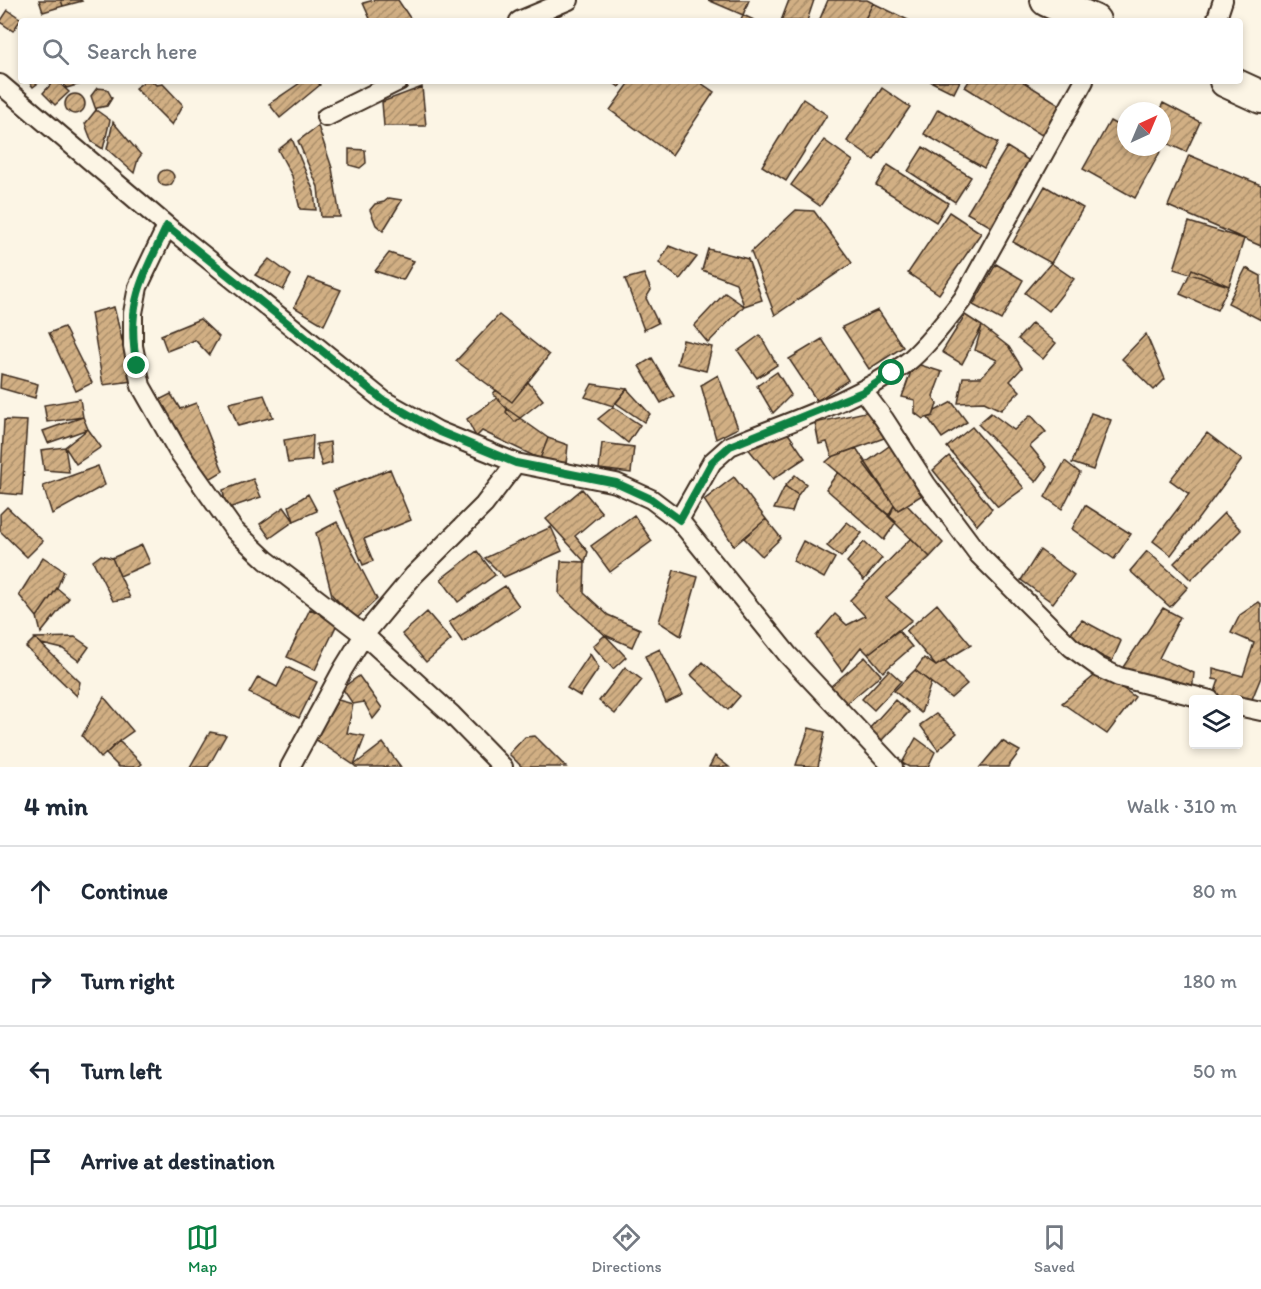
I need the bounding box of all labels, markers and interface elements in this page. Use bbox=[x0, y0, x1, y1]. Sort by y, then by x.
search box bbox=[18, 18, 1243, 84]
icon: search bbox=[39, 35, 72, 68]
text: Search here bbox=[87, 38, 197, 65]
north arrow bbox=[1117, 102, 1171, 156]
route end bbox=[123, 352, 149, 378]
route start bbox=[878, 359, 904, 385]
map controls bbox=[1189, 695, 1243, 749]
button: layers bbox=[1189, 695, 1243, 749]
text: 4 min bbox=[24, 790, 88, 822]
text: Walk · 310 m bbox=[1127, 794, 1237, 818]
icon: ahead bbox=[24, 875, 57, 908]
text: Continue bbox=[81, 878, 168, 905]
text: 80 m bbox=[1192, 879, 1237, 903]
icon: right bbox=[24, 965, 57, 998]
text: Turn right bbox=[81, 968, 175, 995]
text: 180 m bbox=[1183, 969, 1237, 993]
icon: left bbox=[24, 1055, 57, 1088]
text: Turn left bbox=[81, 1058, 162, 1085]
text: 50 m bbox=[1193, 1059, 1237, 1083]
icon: arrive bbox=[24, 1145, 57, 1178]
text: Arrive at destination bbox=[81, 1148, 275, 1175]
tab: Map bbox=[186, 1221, 219, 1276]
tab: Directions bbox=[591, 1221, 662, 1276]
tab: Saved bbox=[1034, 1221, 1075, 1276]

